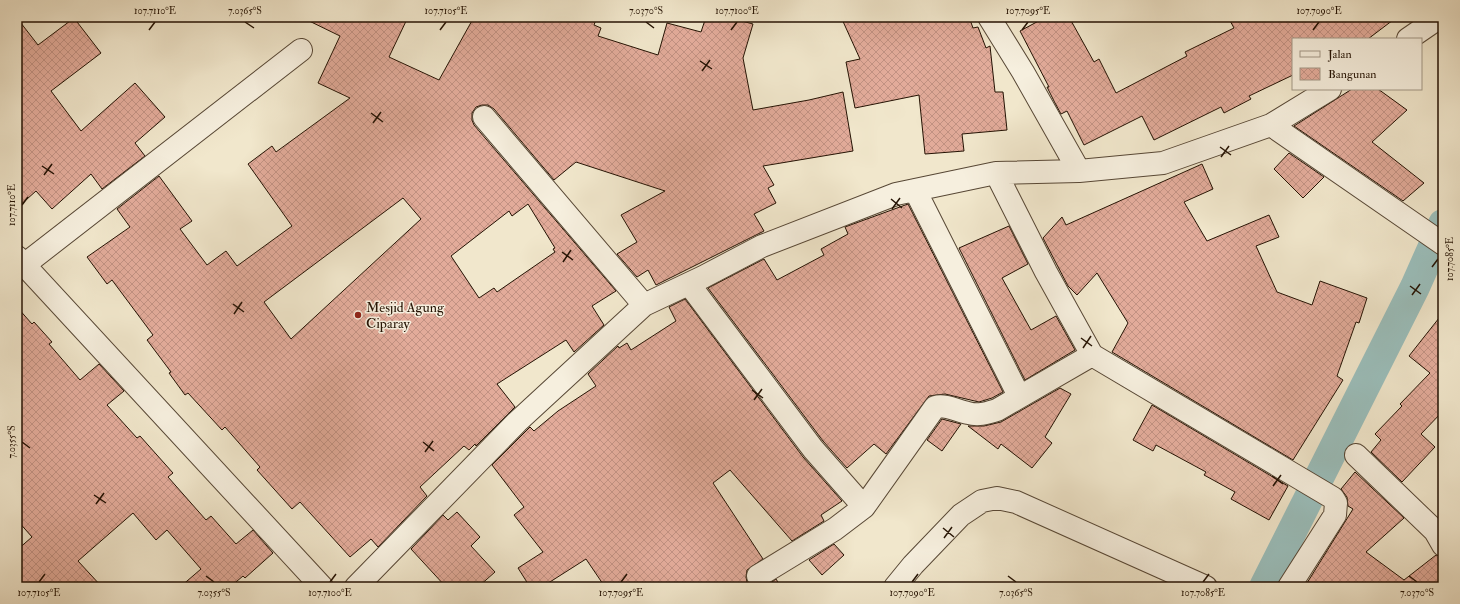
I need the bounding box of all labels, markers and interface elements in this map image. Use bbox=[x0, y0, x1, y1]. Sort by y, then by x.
text: 107.7110°E bbox=[134, 5, 176, 17]
text: 7.0365°S bbox=[228, 5, 262, 17]
text: 107.7105°E bbox=[425, 5, 467, 17]
text: 7.0370°S bbox=[629, 5, 663, 17]
text: 107.7100°E bbox=[715, 5, 759, 17]
text: 107.7095°E bbox=[1006, 5, 1050, 17]
text: 107.7090°E bbox=[1296, 5, 1342, 17]
legend bbox=[1292, 38, 1422, 90]
text: Jalan bbox=[1327, 47, 1352, 62]
text: Bangunan bbox=[1328, 67, 1377, 82]
text: 107.7110°E bbox=[6, 184, 18, 226]
text: 107.7085°E bbox=[1444, 237, 1456, 281]
place label: Mesjid Agung Ciparay bbox=[366, 299, 445, 333]
marker: Mesjid Agung Ciparay bbox=[353, 310, 363, 320]
text: 7.0355°S bbox=[6, 425, 18, 459]
text: 107.7105°E bbox=[18, 587, 60, 599]
text: 7.0355°S bbox=[197, 587, 231, 599]
text: 107.7100°E bbox=[308, 587, 352, 599]
text: 107.7095°E bbox=[599, 587, 643, 599]
text: 107.7090°E bbox=[889, 587, 935, 599]
text: 7.0365°S bbox=[999, 587, 1033, 599]
text: 107.7085°E bbox=[1181, 587, 1225, 599]
text: 7.0370°S bbox=[1400, 587, 1434, 599]

